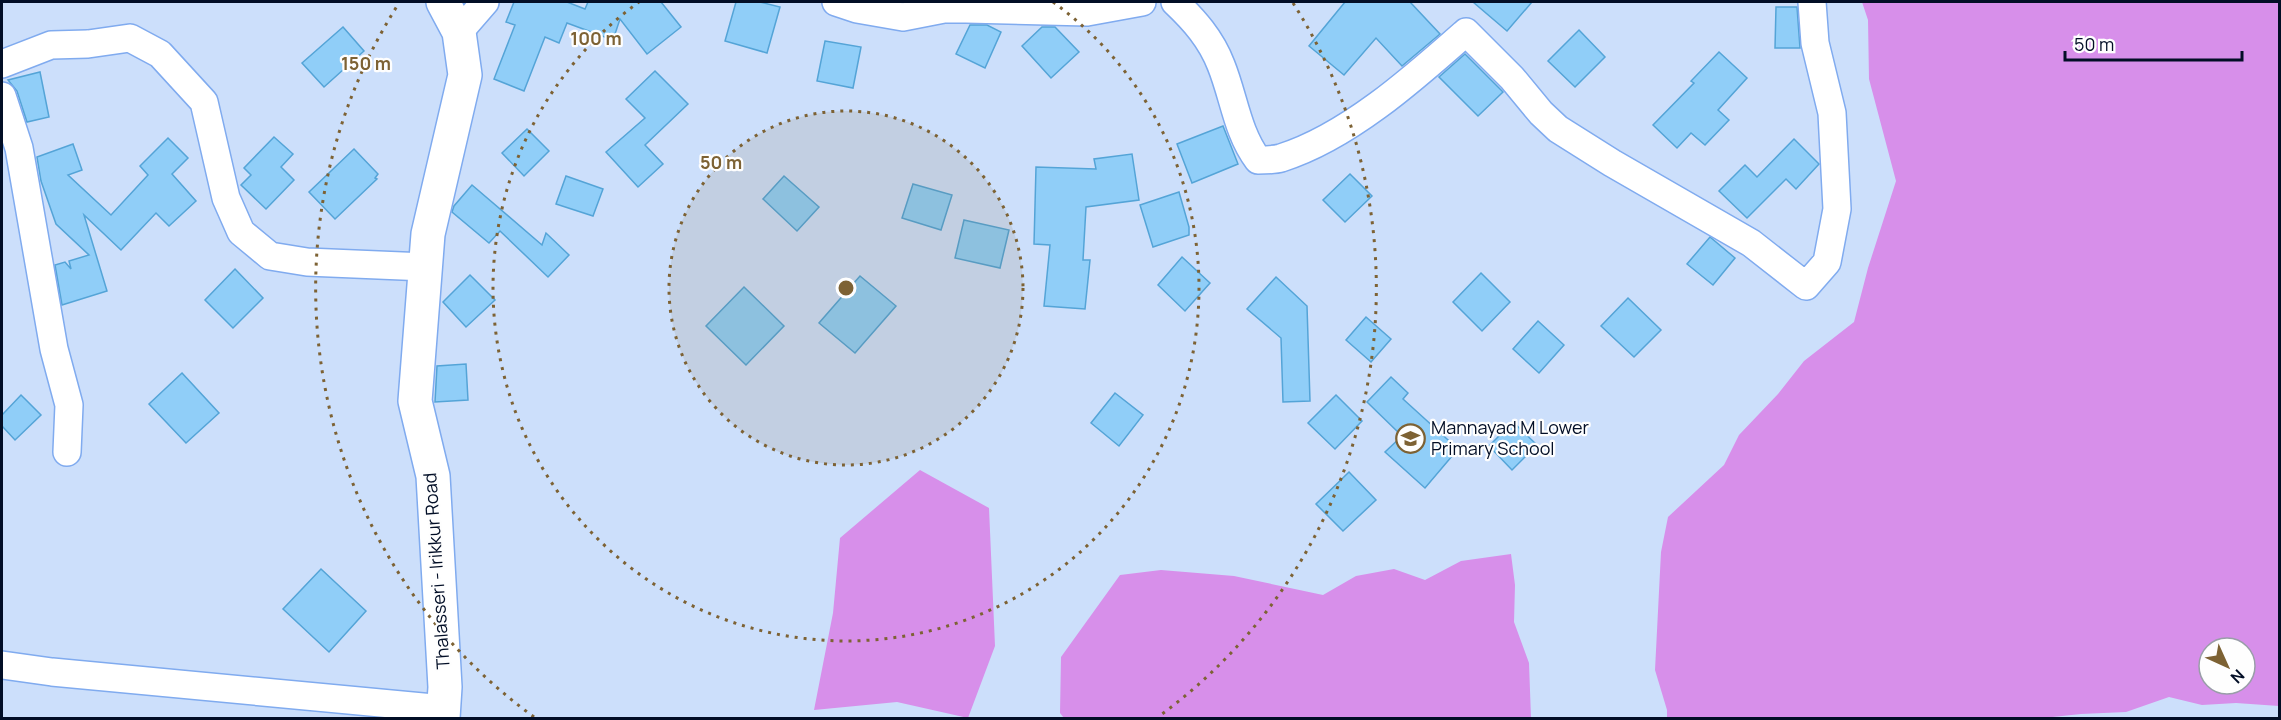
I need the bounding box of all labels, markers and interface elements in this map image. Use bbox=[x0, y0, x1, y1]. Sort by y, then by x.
scale bar bbox=[2065, 24, 2242, 62]
text: 100 m bbox=[570, 26, 622, 50]
text: 50 m bbox=[2074, 32, 2114, 56]
text: 150 m bbox=[341, 51, 391, 75]
text: 50 m bbox=[700, 150, 742, 174]
centre of rings bbox=[836, 278, 856, 298]
place label: Mannayad M Lower Primary School bbox=[1431, 415, 1590, 460]
school or university icon: Mannayad M Lower Primary School bbox=[1394, 422, 1426, 454]
street label: Thalasseri - Irikkur Road bbox=[417, 472, 455, 670]
north arrow bbox=[2197, 636, 2257, 696]
text: N bbox=[2226, 665, 2249, 688]

